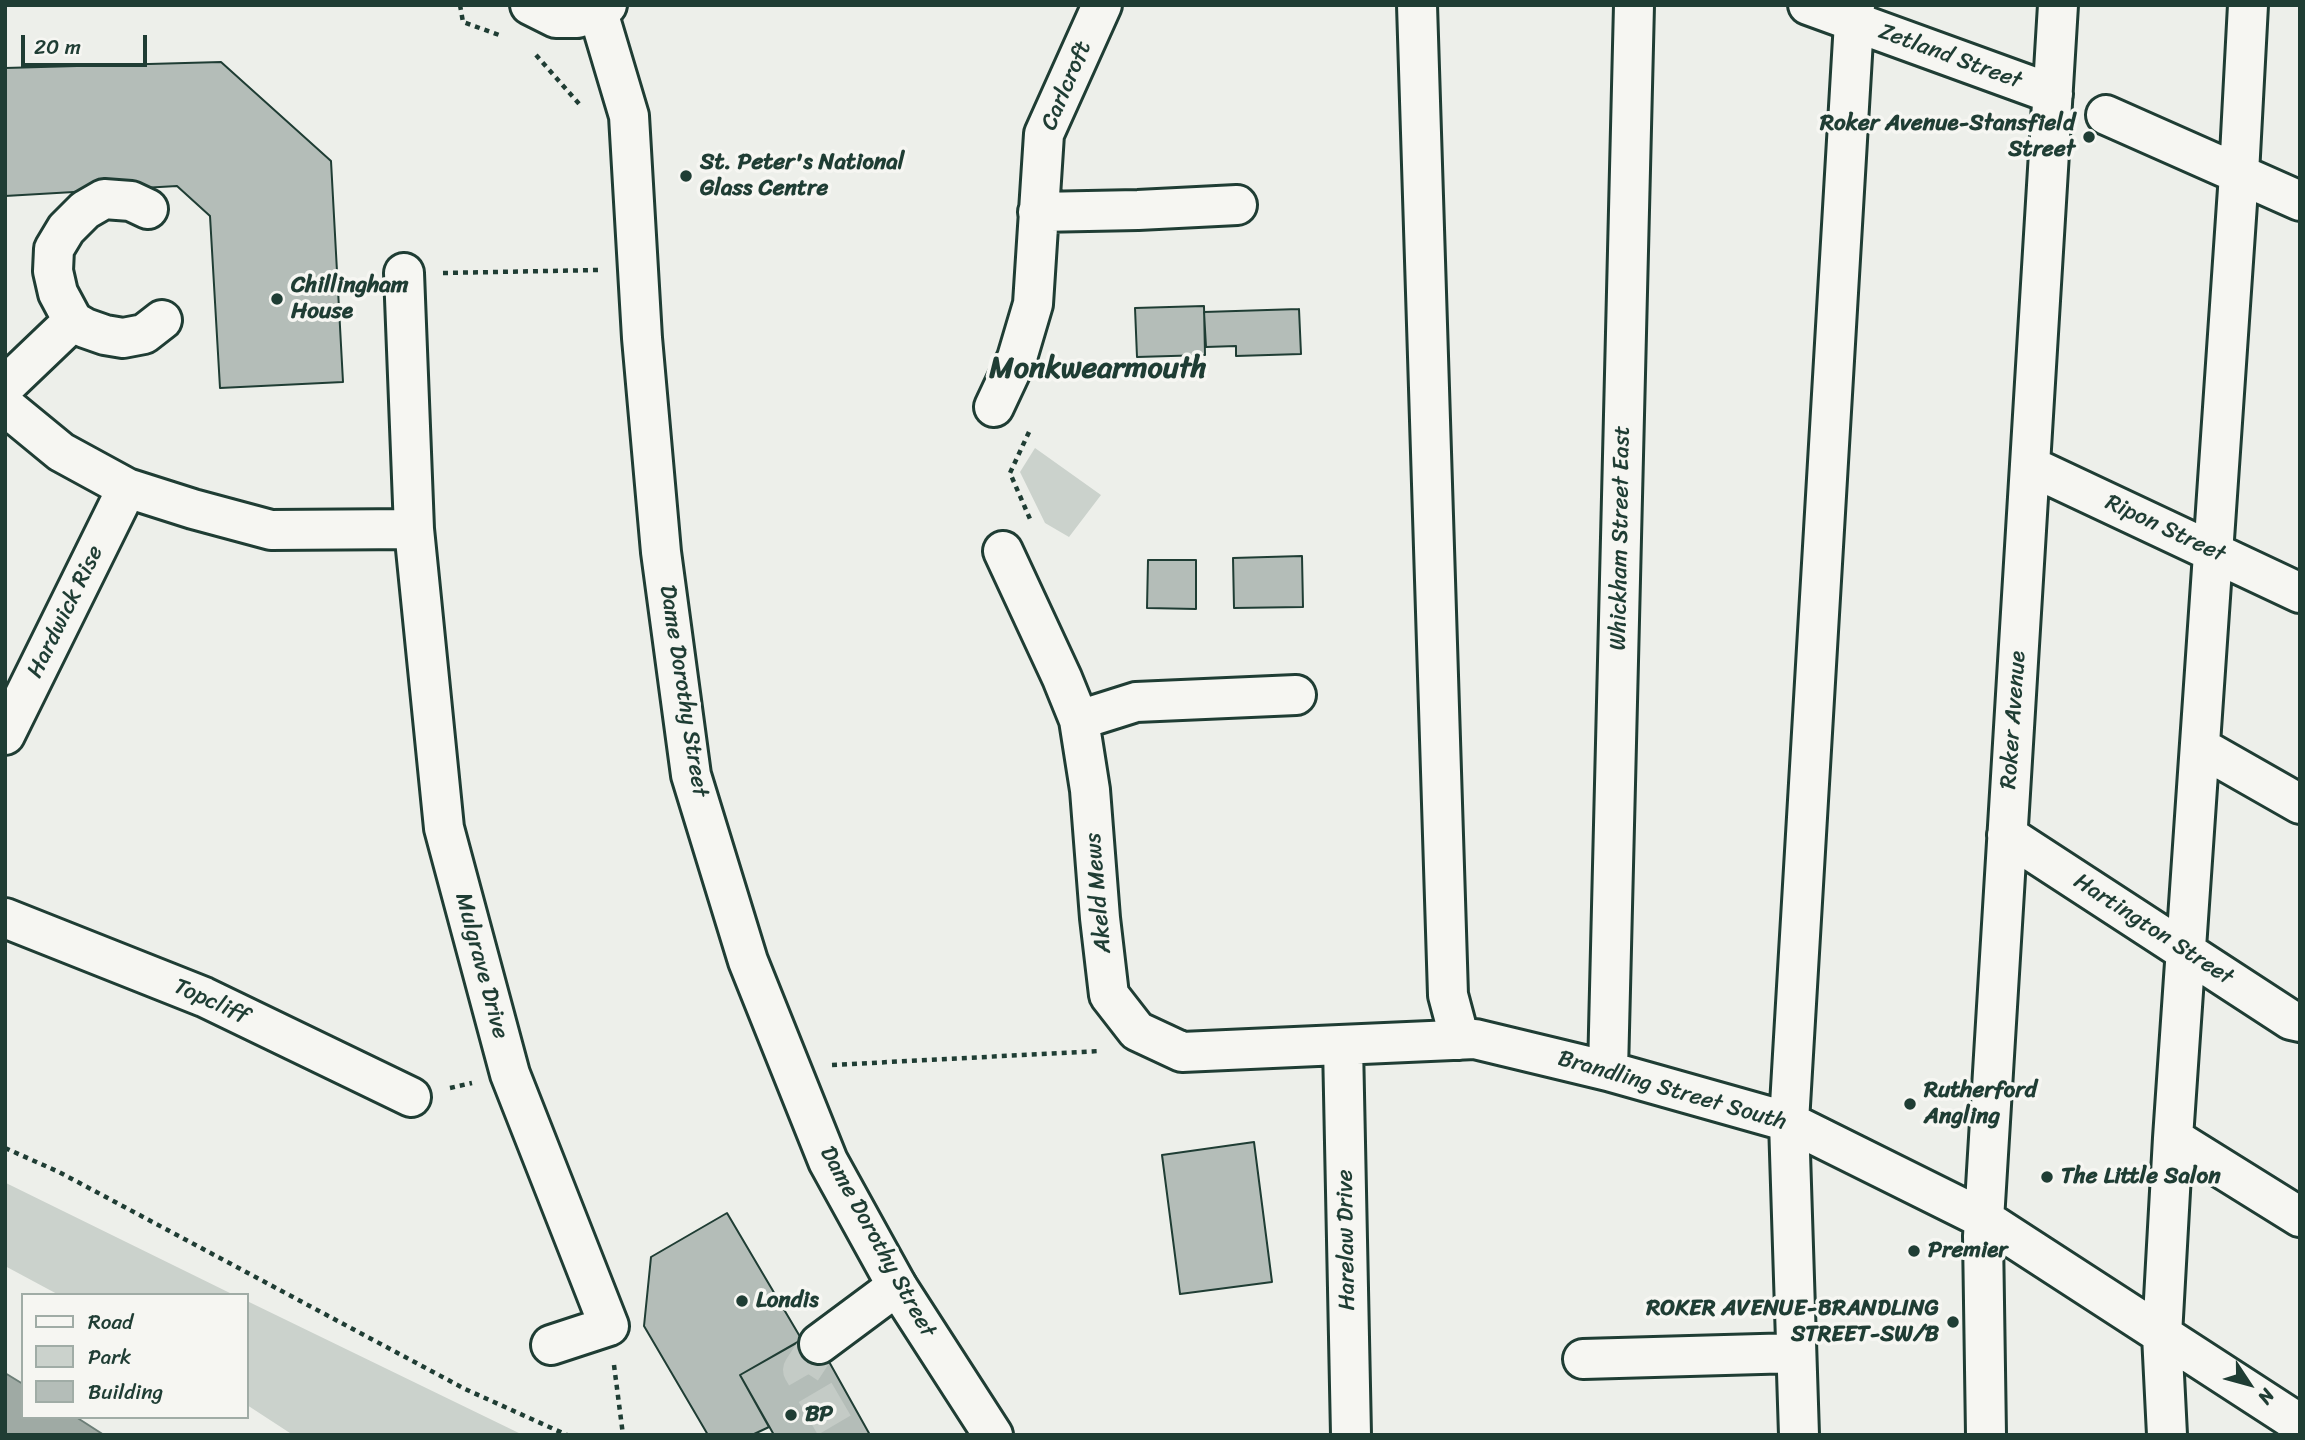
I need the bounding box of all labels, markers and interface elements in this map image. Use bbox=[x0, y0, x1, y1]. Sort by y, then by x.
street label: Zetland Street bbox=[1875, 18, 2025, 96]
scale bar bbox=[24, 21, 150, 65]
text: 20 m bbox=[34, 28, 81, 66]
street label: Carlcroft bbox=[1036, 37, 1098, 135]
place label: Roker Avenue-Stansfield Street bbox=[1820, 110, 2075, 164]
marker: Roker Avenue-Stansfield Street bbox=[2081, 129, 2097, 145]
place label: St. Peter's National Glass Centre bbox=[700, 149, 904, 203]
marker: St. Peter's National Glass Centre bbox=[678, 168, 694, 184]
place label: Chillingham House bbox=[291, 272, 408, 326]
marker: Chillingham House bbox=[269, 291, 285, 307]
district label: Monkwearmouth bbox=[989, 351, 1207, 387]
street label: Whickham Street East bbox=[1605, 425, 1637, 651]
street label: Ripon Street bbox=[2101, 489, 2229, 569]
street label: Hardwick Rise bbox=[22, 541, 110, 683]
street label: Dame Dorothy Street bbox=[653, 583, 713, 799]
street label: Roker Avenue bbox=[1995, 650, 2033, 790]
street label: Akeld Mews bbox=[1080, 832, 1118, 954]
street label: Hartington Street bbox=[2068, 868, 2238, 992]
street label: Mulgrave Drive bbox=[448, 890, 514, 1042]
street label: Topcliff bbox=[169, 973, 253, 1031]
street label: Brandling Street South bbox=[1555, 1045, 1789, 1137]
place label: Rutherford Angling bbox=[1924, 1077, 2037, 1131]
marker: Rutherford Angling bbox=[1902, 1096, 1918, 1112]
street label: Dame Dorothy Street bbox=[813, 1142, 941, 1342]
place label: The Little Salon bbox=[2061, 1163, 2221, 1191]
street label: Harelaw Drive bbox=[1332, 1169, 1362, 1311]
marker: The Little Salon bbox=[2039, 1169, 2055, 1185]
place label: Premier bbox=[1928, 1237, 2008, 1265]
marker: Premier bbox=[1906, 1243, 1922, 1259]
place label: Londis bbox=[756, 1287, 819, 1315]
legend bbox=[21, 1293, 248, 1419]
marker: Londis bbox=[734, 1293, 750, 1309]
place label: ROKER AVENUE-BRANDLING STREET-SW/B bbox=[1646, 1295, 1939, 1349]
text: Road bbox=[88, 1303, 133, 1341]
marker: ROKER AVENUE-BRANDLING STREET-SW/B bbox=[1945, 1314, 1961, 1330]
text: Park bbox=[88, 1338, 131, 1376]
north arrow bbox=[2214, 1349, 2284, 1419]
text: Building bbox=[88, 1373, 163, 1411]
text: N bbox=[2249, 1382, 2284, 1412]
place label: BP bbox=[805, 1401, 833, 1429]
marker: BP bbox=[783, 1407, 799, 1423]

